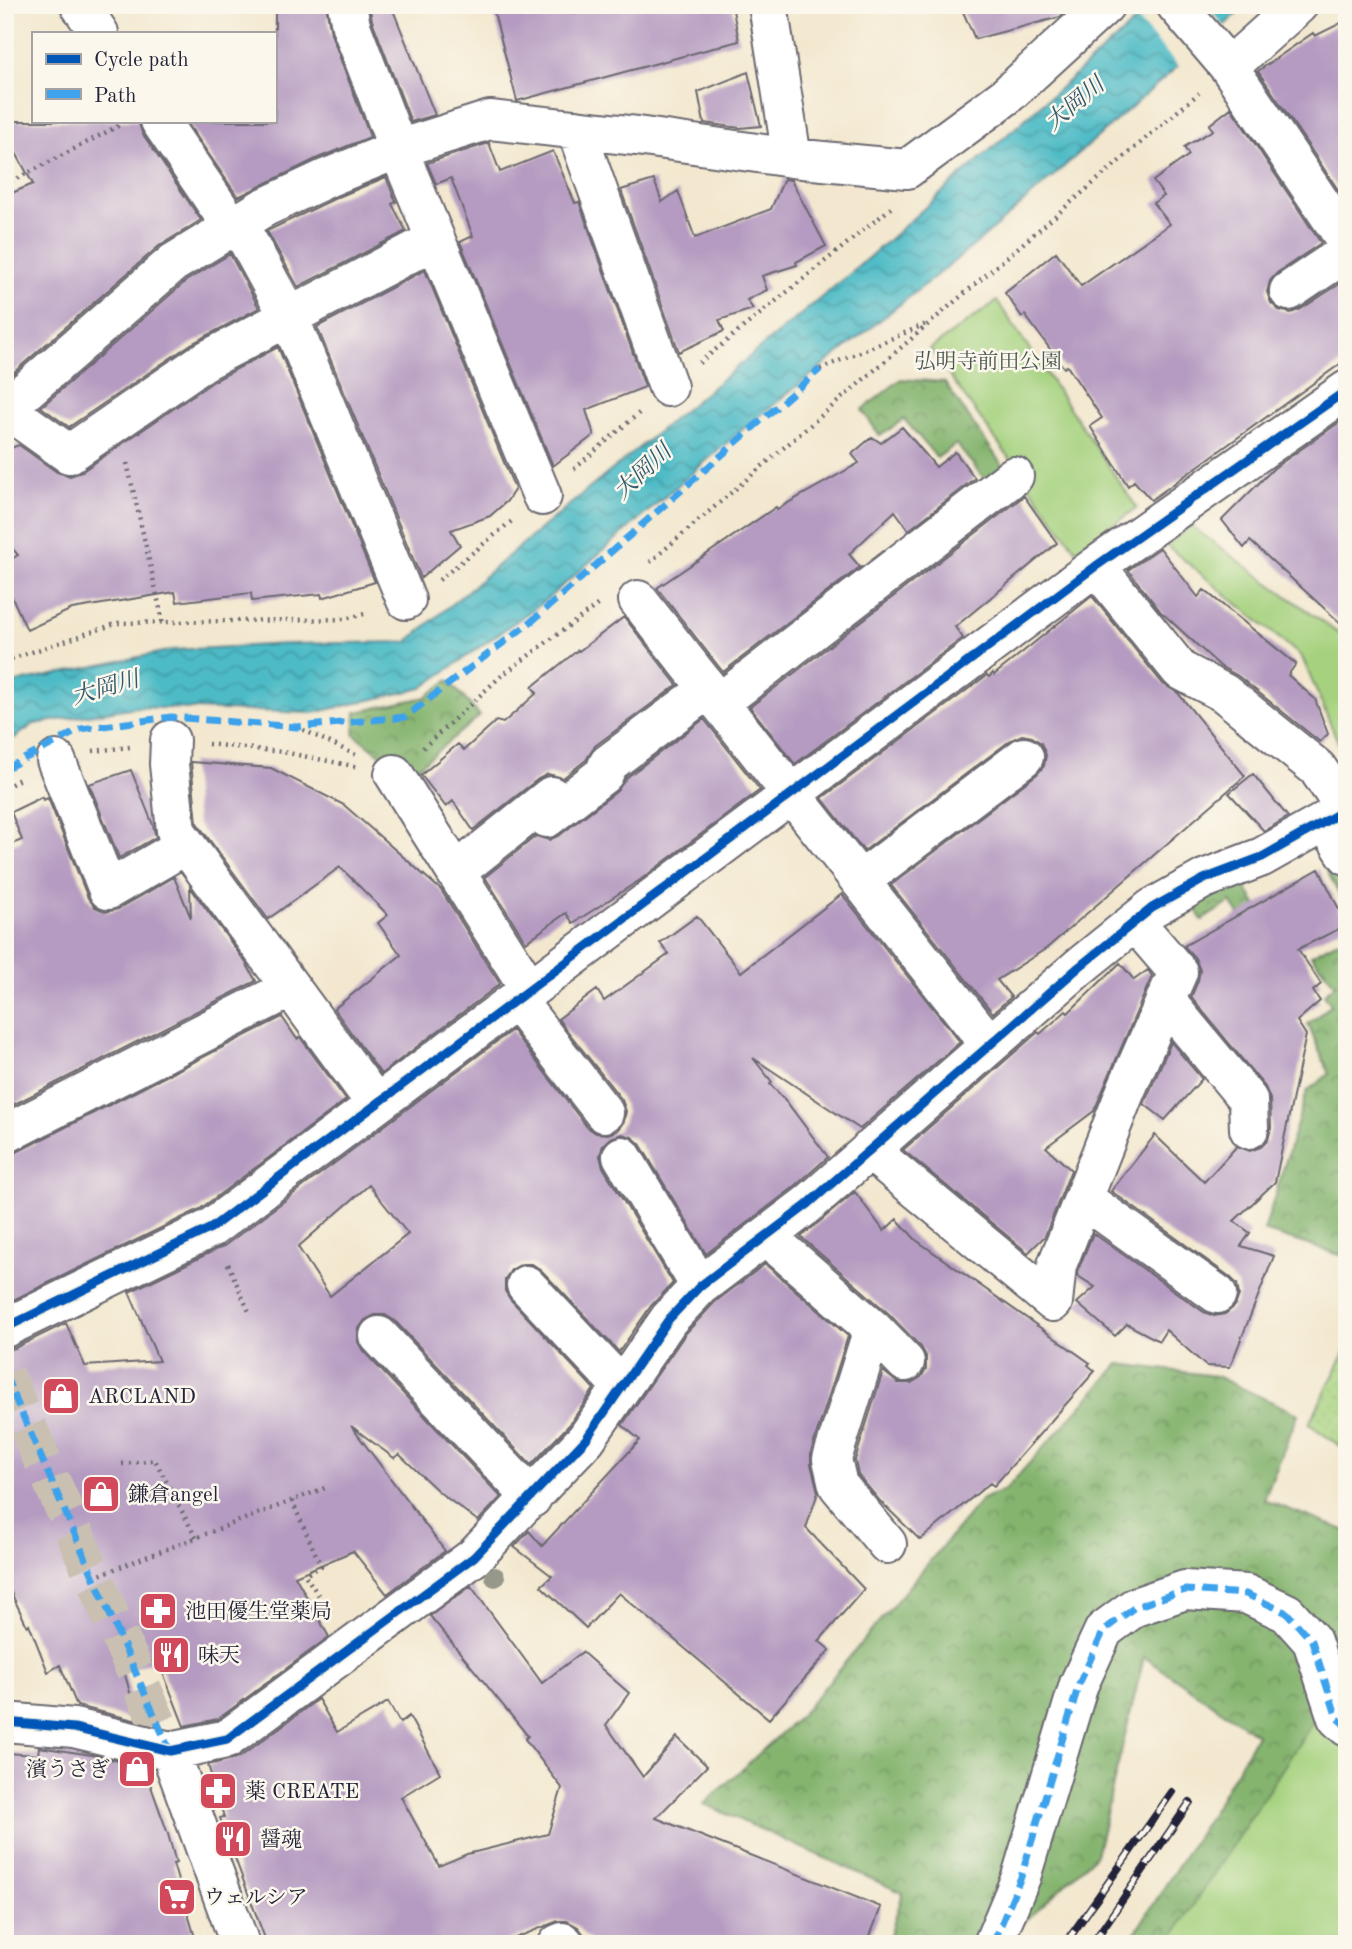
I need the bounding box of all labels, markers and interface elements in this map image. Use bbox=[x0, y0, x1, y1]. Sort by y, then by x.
legend bbox=[32, 32, 276, 122]
text: Cycle path bbox=[94, 50, 189, 71]
water label: 大岡川 bbox=[1040, 70, 1111, 135]
text: Path bbox=[94, 86, 137, 107]
park label: 弘明寺前田公園 bbox=[915, 350, 1062, 373]
water label: 大岡川 bbox=[609, 437, 678, 504]
water label: 大岡川 bbox=[69, 665, 145, 709]
shop icon: ARCLAND bbox=[40, 1375, 82, 1417]
place label: ARCLAND bbox=[88, 1387, 196, 1408]
shop icon: 鎌倉angel bbox=[80, 1473, 122, 1515]
place label: 鎌倉angel bbox=[128, 1483, 219, 1506]
pharmacy icon: 池田優生堂薬局 bbox=[137, 1590, 179, 1632]
place label: 池田優生堂薬局 bbox=[185, 1600, 332, 1623]
restaurant icon: 味天 bbox=[150, 1634, 192, 1676]
place label: 味天 bbox=[198, 1644, 240, 1667]
shop icon: 濱うさぎ bbox=[116, 1748, 158, 1790]
place label: 濱うさぎ bbox=[26, 1758, 110, 1781]
pharmacy icon: 薬 CREATE bbox=[197, 1770, 239, 1812]
place label: 薬 CREATE bbox=[245, 1780, 359, 1803]
restaurant icon: 醤魂 bbox=[212, 1818, 254, 1860]
place label: 醤魂 bbox=[260, 1828, 302, 1851]
supermarket icon: ウェルシア bbox=[156, 1876, 198, 1918]
place label: ウェルシア bbox=[204, 1887, 308, 1909]

